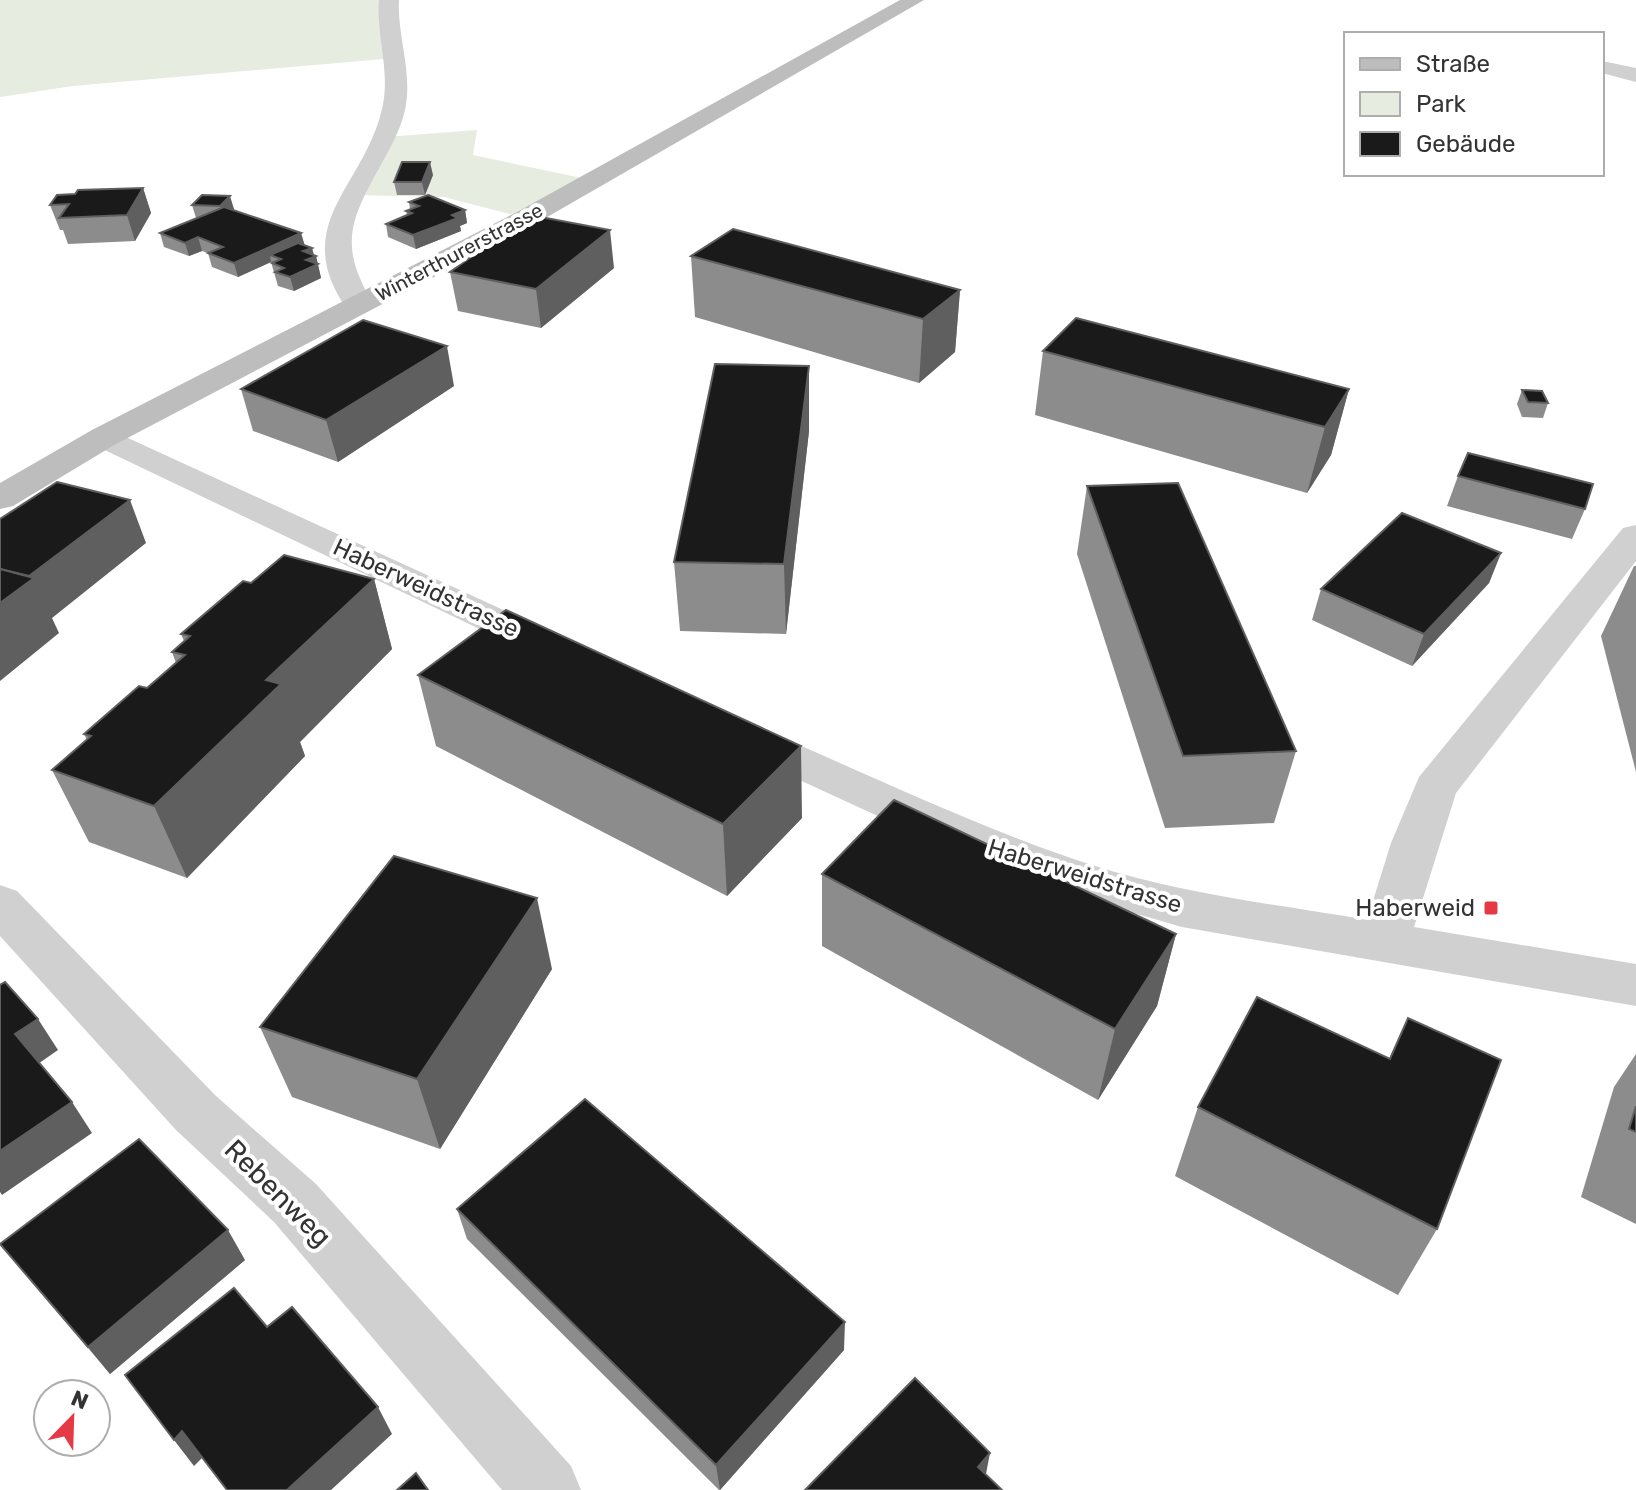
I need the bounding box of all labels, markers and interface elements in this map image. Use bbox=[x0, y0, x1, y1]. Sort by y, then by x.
legend bbox=[1344, 32, 1604, 176]
text: Straße bbox=[1416, 50, 1490, 78]
text: Park bbox=[1416, 90, 1467, 118]
text: Gebäude bbox=[1416, 130, 1515, 158]
street label: Winterthurerstrasse bbox=[371, 198, 547, 306]
street label: Haberweidstrasse bbox=[329, 533, 523, 643]
street label: Haberweidstrasse bbox=[985, 833, 1185, 919]
place label: Haberweid bbox=[1355, 894, 1475, 922]
marker: Haberweid bbox=[1482, 899, 1500, 917]
street label: Rebenweg bbox=[218, 1133, 338, 1253]
north arrow bbox=[32, 1378, 112, 1458]
text: N bbox=[67, 1385, 92, 1416]

